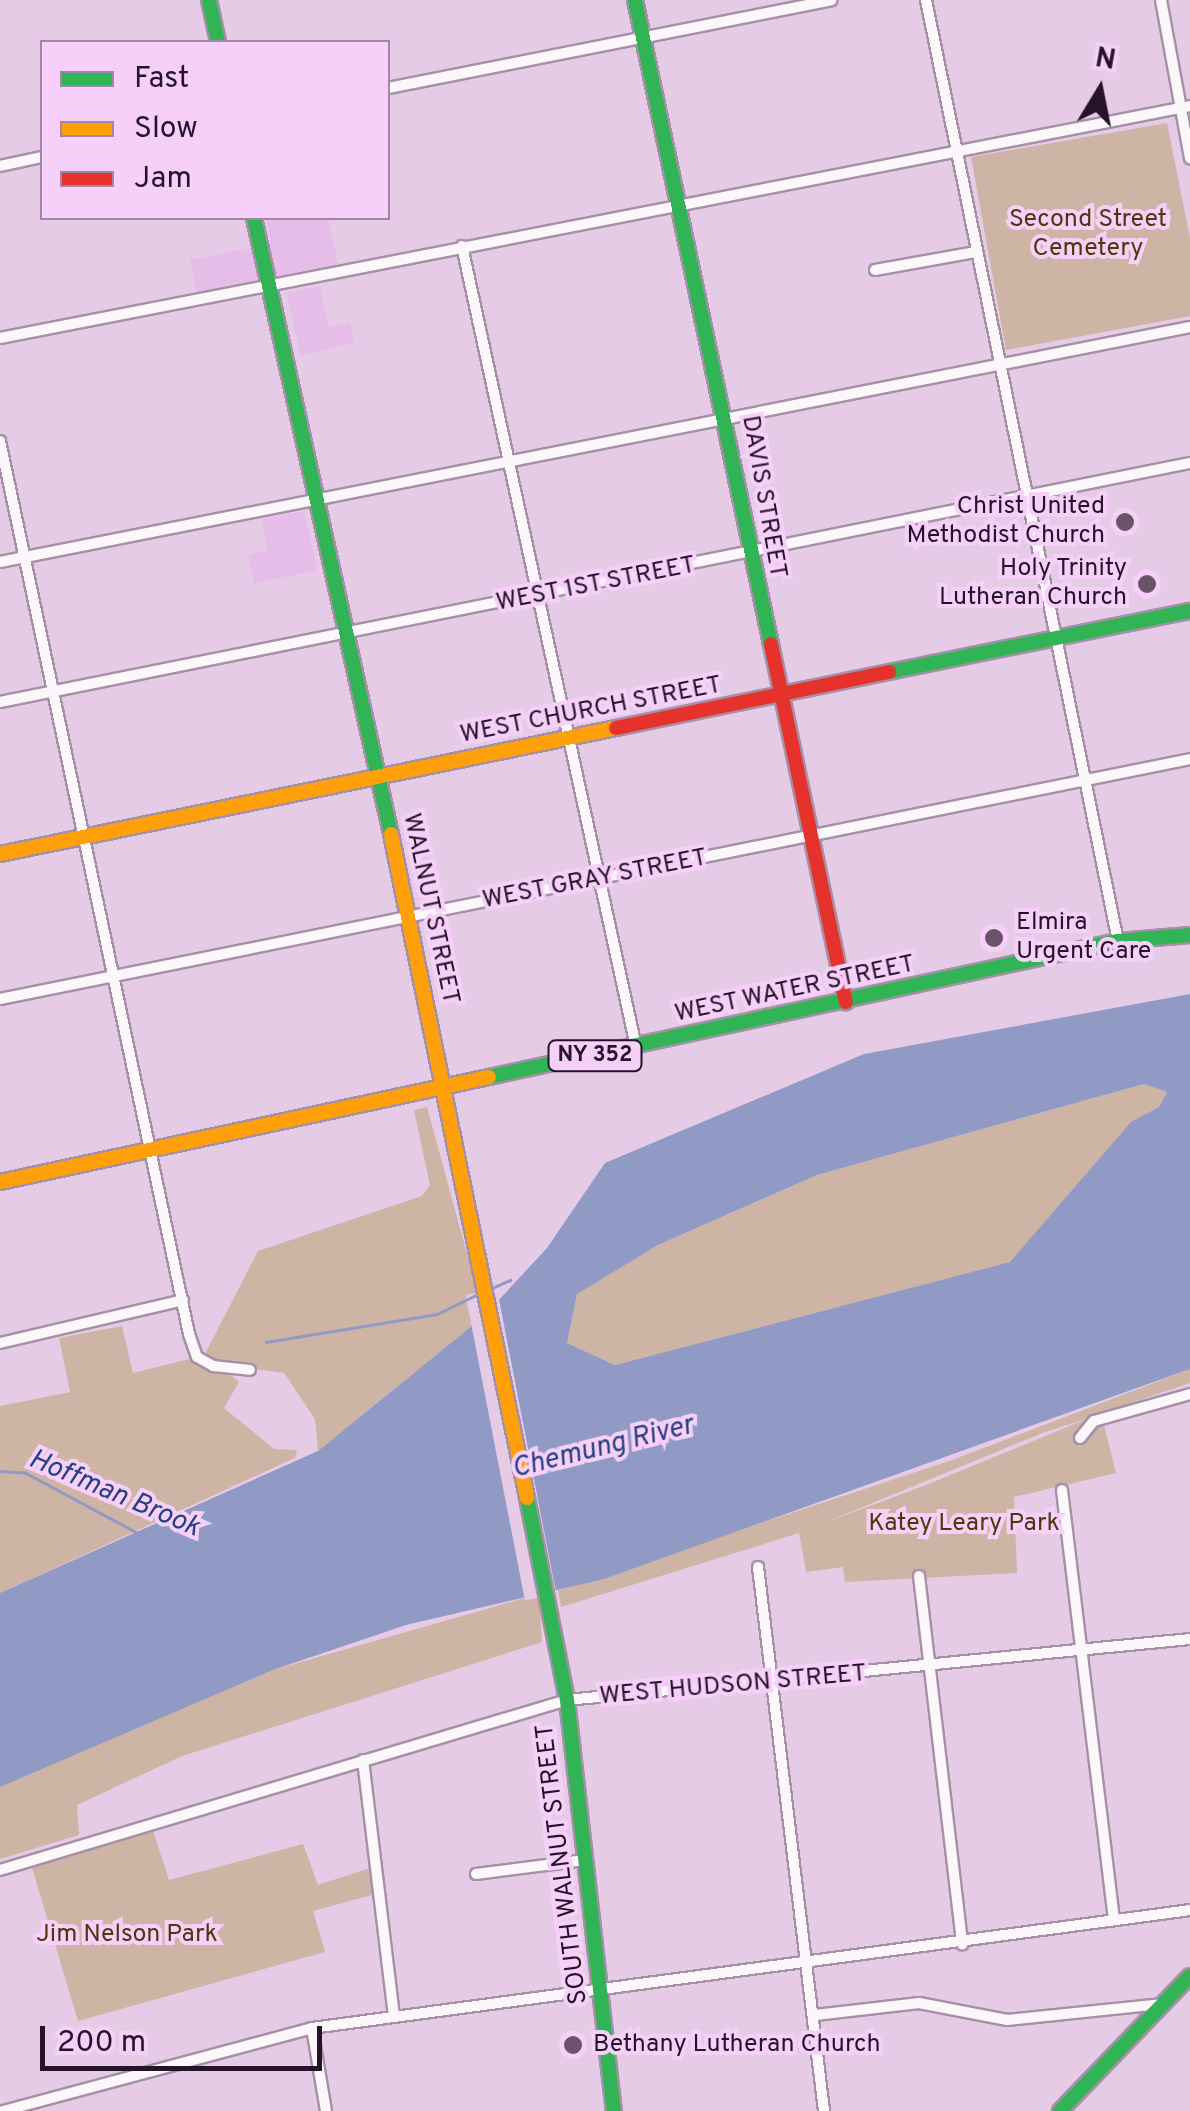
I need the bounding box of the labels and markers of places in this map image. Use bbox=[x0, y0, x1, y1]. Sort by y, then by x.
place label: Christ United Methodist Church bbox=[907, 493, 1105, 552]
marker: Christ United Methodist Church bbox=[1114, 511, 1136, 533]
place label: Holy Trinity Lutheran Church bbox=[939, 555, 1127, 614]
marker: Holy Trinity Lutheran Church bbox=[1136, 573, 1158, 595]
place label: Elmira Urgent Care bbox=[1016, 909, 1151, 968]
marker: Elmira Urgent Care bbox=[981, 925, 1007, 951]
place label: Bethany Lutheran Church bbox=[593, 2030, 881, 2060]
marker: Bethany Lutheran Church bbox=[562, 2034, 584, 2056]

